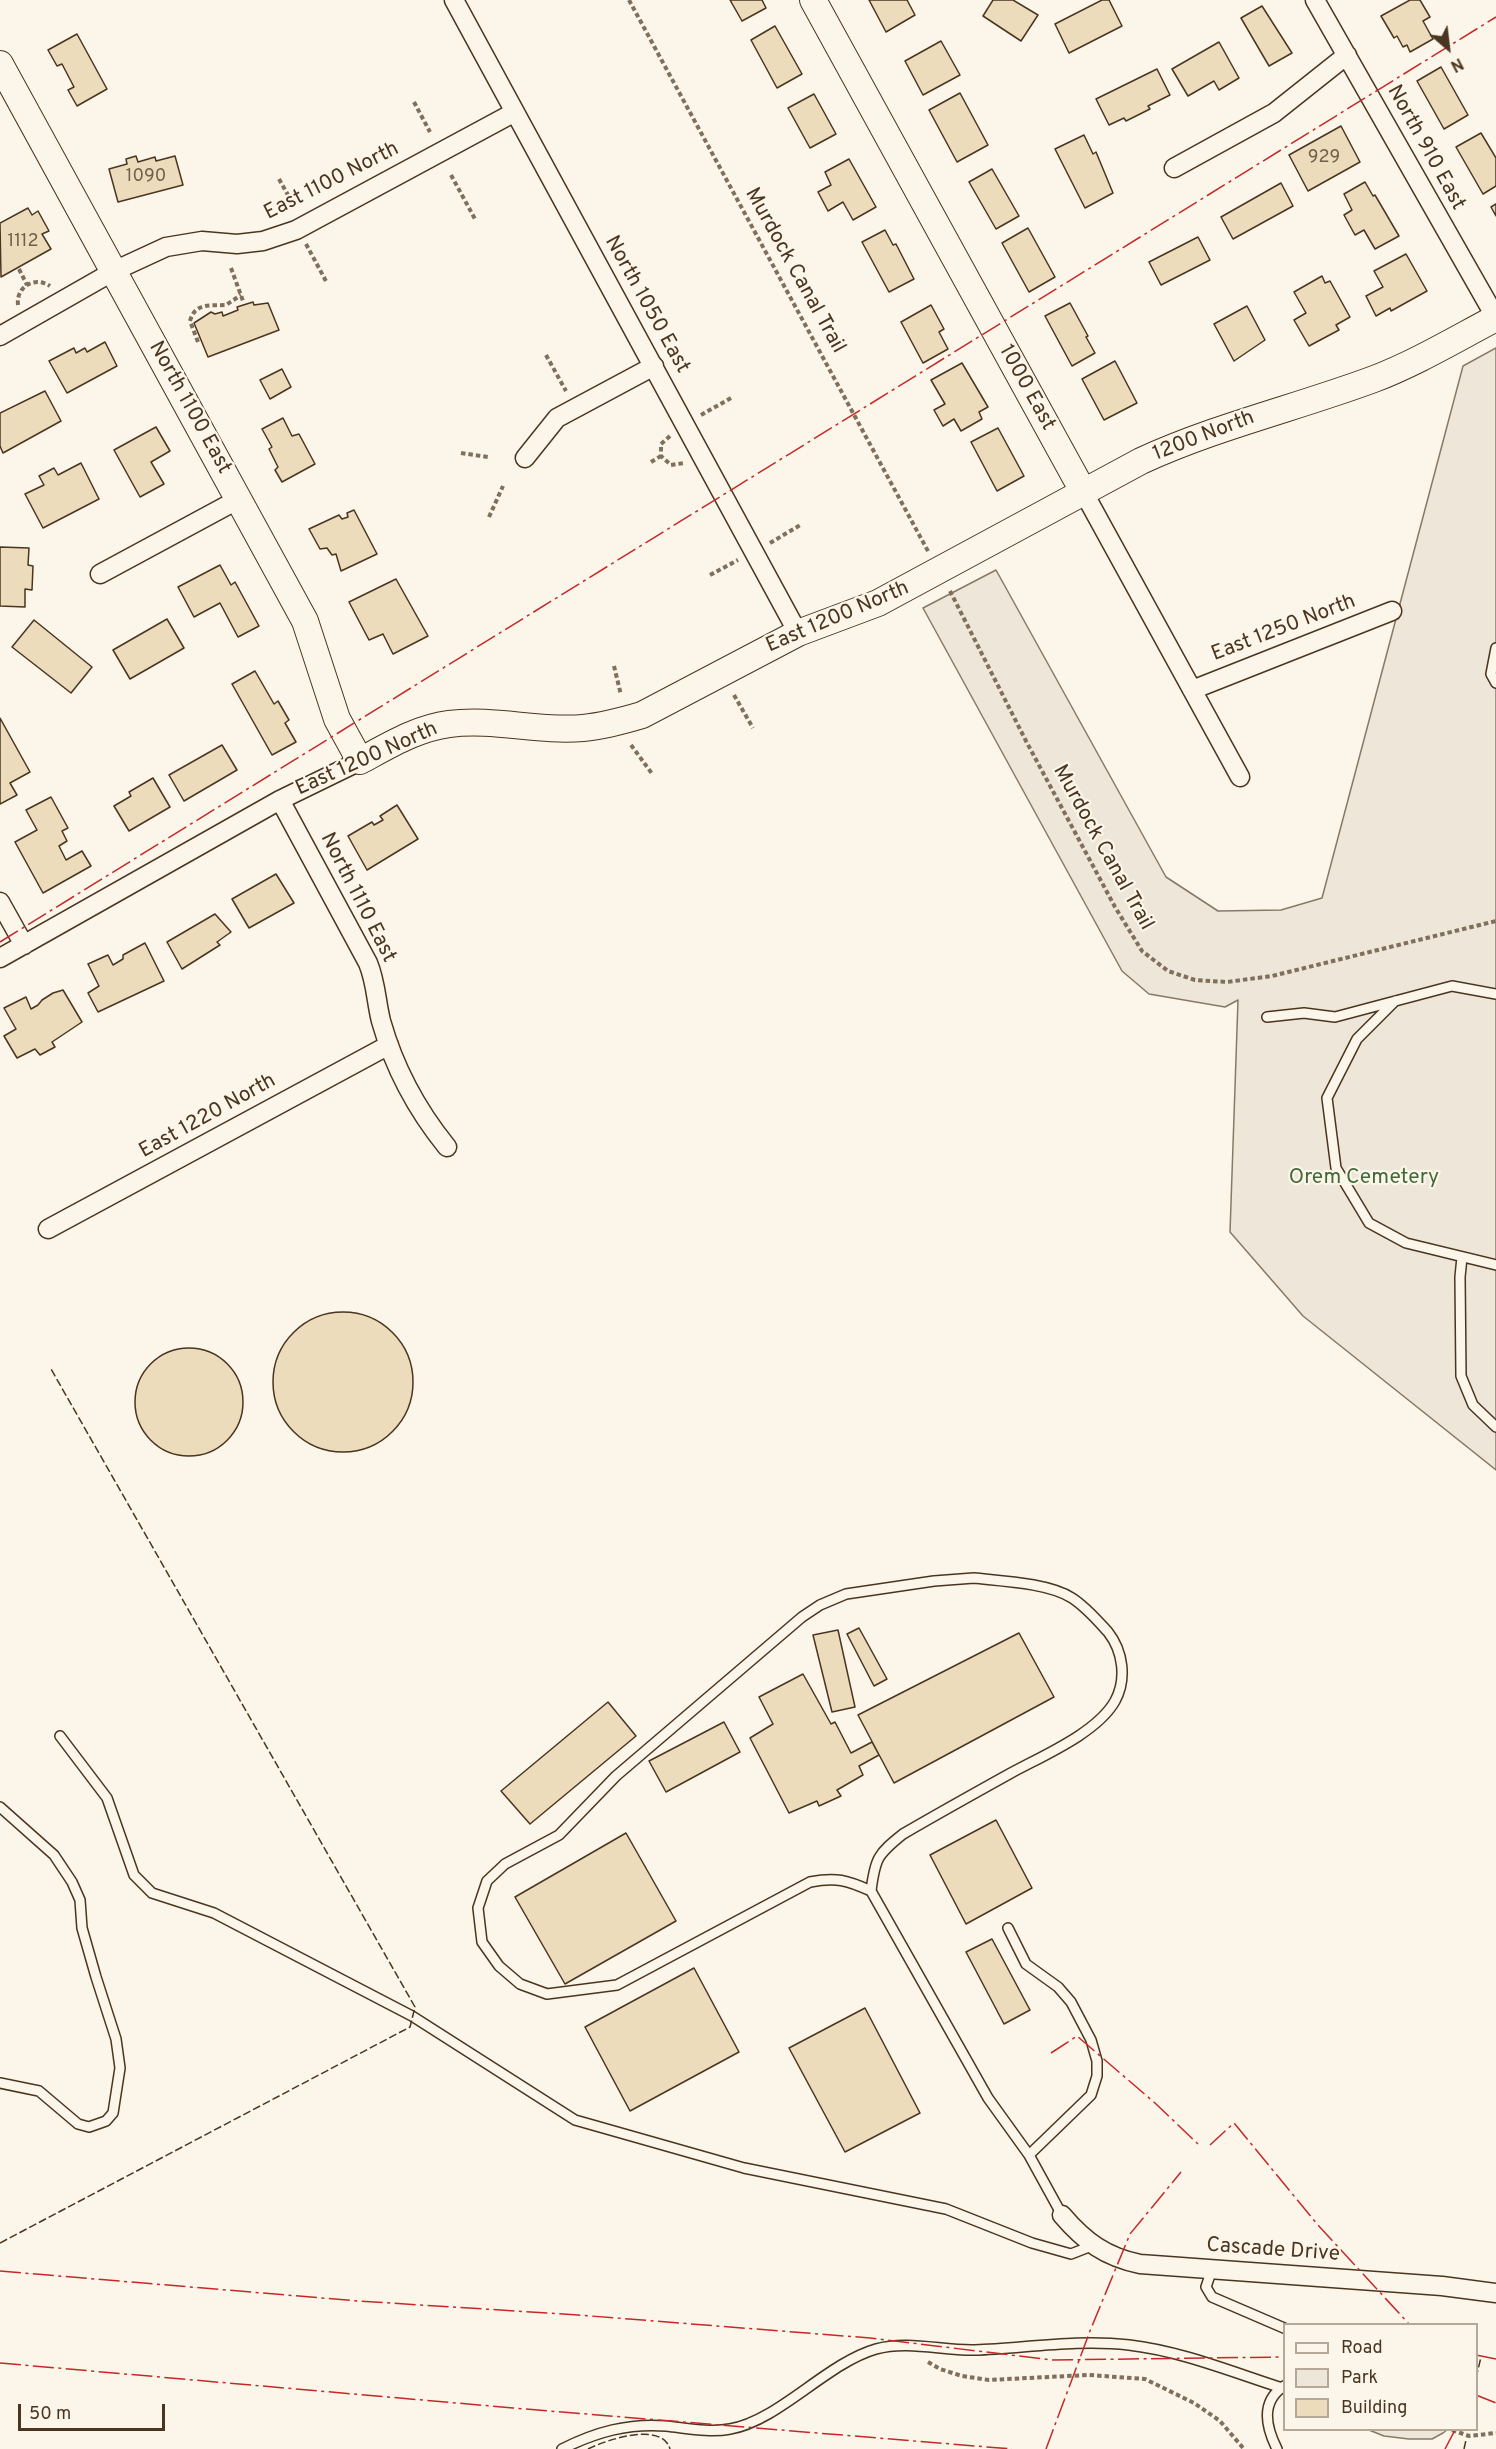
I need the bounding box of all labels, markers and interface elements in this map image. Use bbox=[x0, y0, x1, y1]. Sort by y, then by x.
north arrow bbox=[1418, 18, 1478, 78]
text: N bbox=[1447, 52, 1466, 75]
street label: North 910 East bbox=[1380, 81, 1470, 215]
street label: East 1100 North bbox=[260, 137, 404, 227]
house number: 929 bbox=[1308, 147, 1340, 169]
house number: 1090 bbox=[126, 166, 166, 188]
street label: Murdock Canal Trail bbox=[738, 184, 850, 358]
house number: 1112 bbox=[7, 231, 39, 253]
street label: North 1050 East bbox=[598, 232, 694, 378]
street label: North 1100 East bbox=[142, 337, 236, 479]
street label: 1000 East bbox=[992, 341, 1060, 435]
street label: 1200 North bbox=[1150, 406, 1258, 468]
street label: East 1200 North bbox=[763, 577, 913, 659]
street label: East 1250 North bbox=[1208, 590, 1360, 668]
street label: East 1200 North bbox=[292, 717, 442, 803]
street label: Murdock Canal Trail bbox=[1046, 761, 1158, 935]
street label: North 1110 East bbox=[313, 829, 401, 967]
street label: East 1220 North bbox=[135, 1069, 281, 1165]
park label: Orem Cemetery bbox=[1289, 1166, 1439, 1192]
street label: Cascade Drive bbox=[1205, 2234, 1341, 2268]
legend bbox=[1283, 2323, 1478, 2431]
text: Road bbox=[1341, 2337, 1383, 2360]
text: Park bbox=[1341, 2367, 1378, 2390]
scale bar bbox=[21, 2392, 168, 2430]
text: Building bbox=[1341, 2397, 1407, 2420]
text: 50 m bbox=[29, 2403, 71, 2426]

